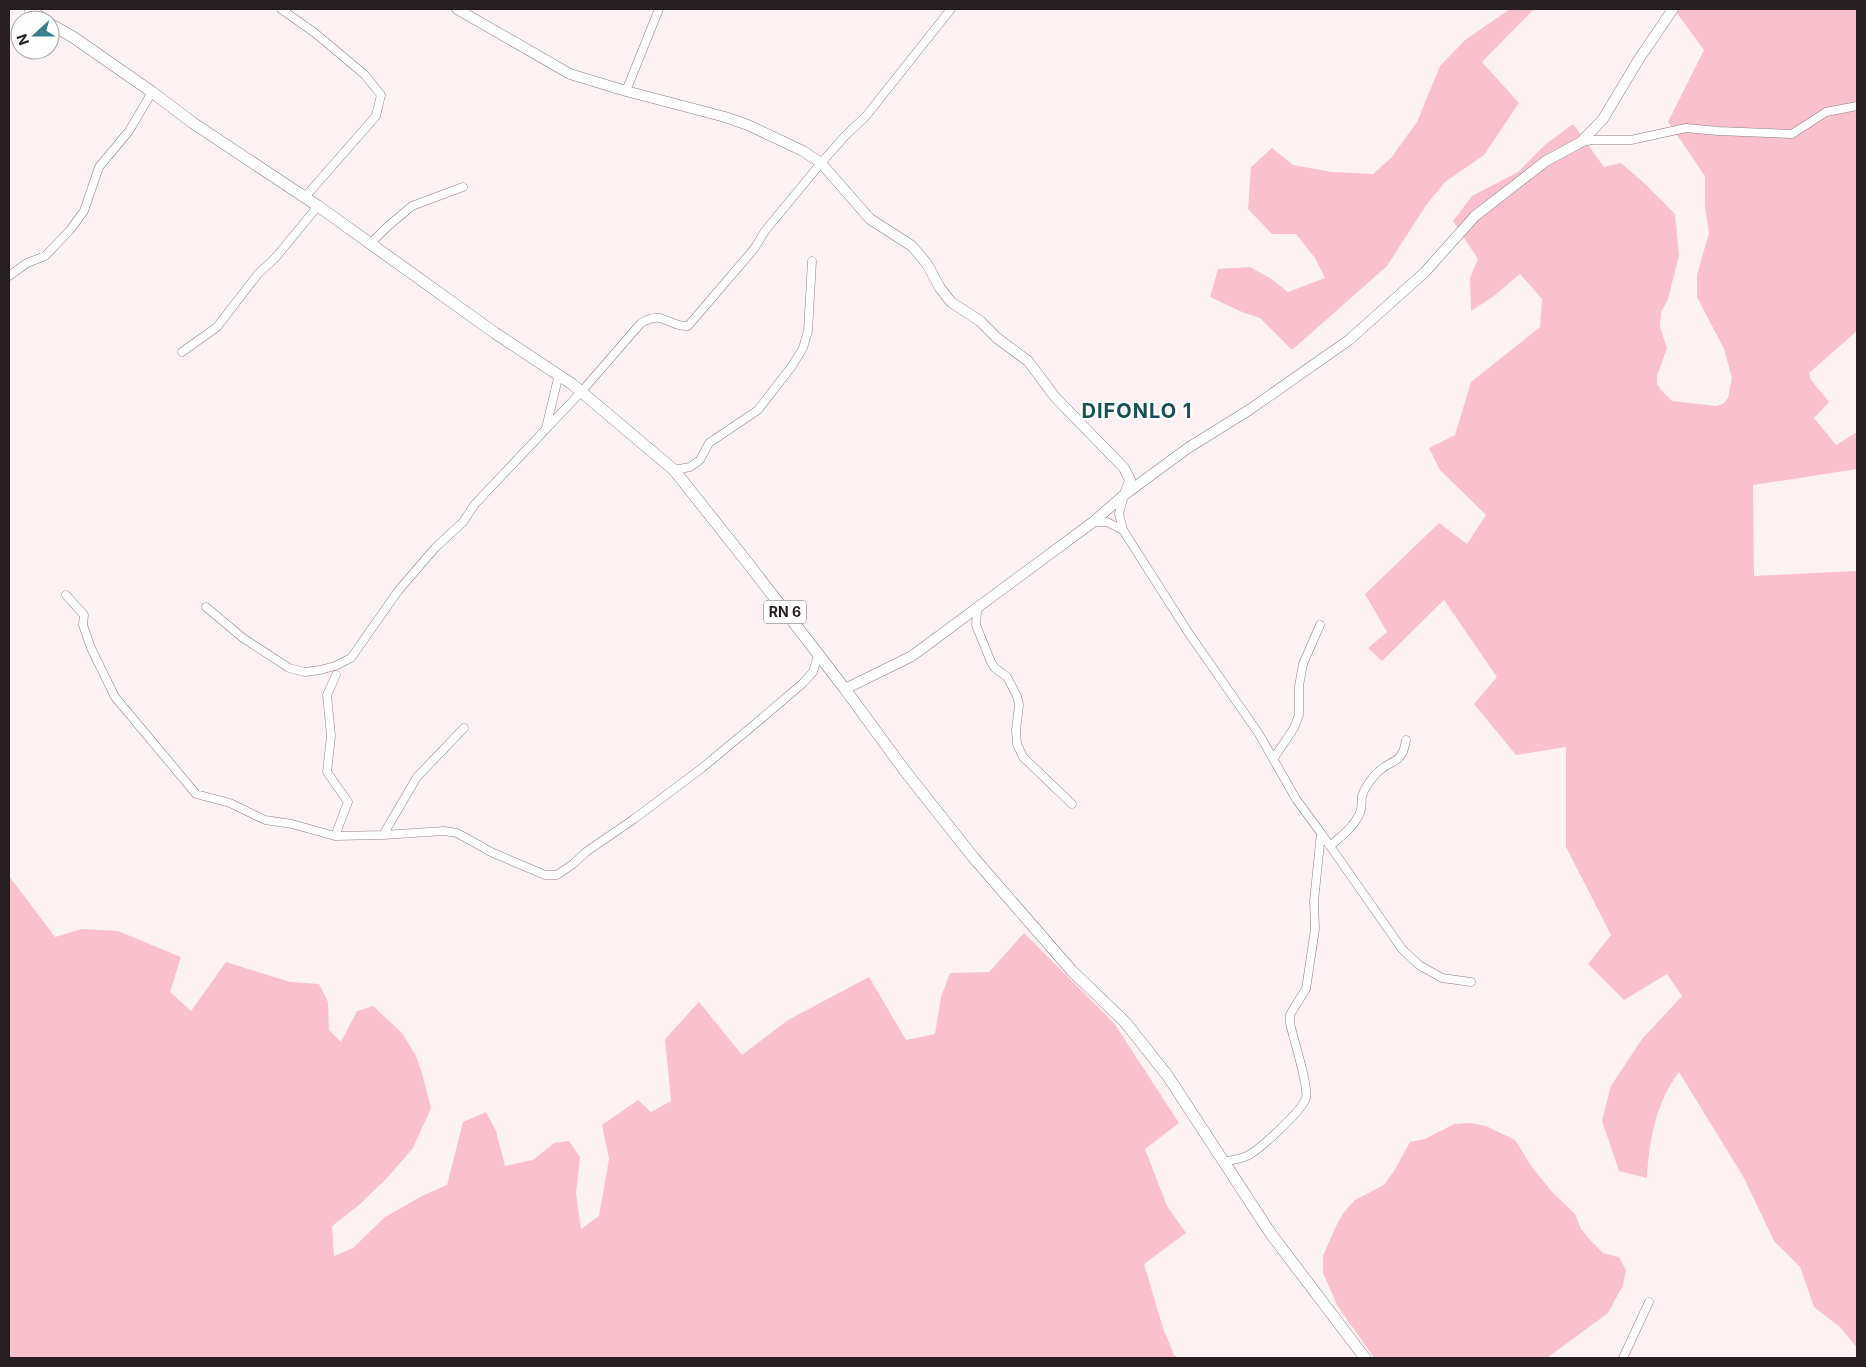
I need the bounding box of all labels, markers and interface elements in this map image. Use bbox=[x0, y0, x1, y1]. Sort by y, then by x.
north arrow bbox=[10, 10, 60, 60]
text: N bbox=[13, 32, 32, 48]
district label: DIFONLO 1 bbox=[1082, 399, 1192, 423]
road number: RN 6 bbox=[764, 600, 806, 624]

